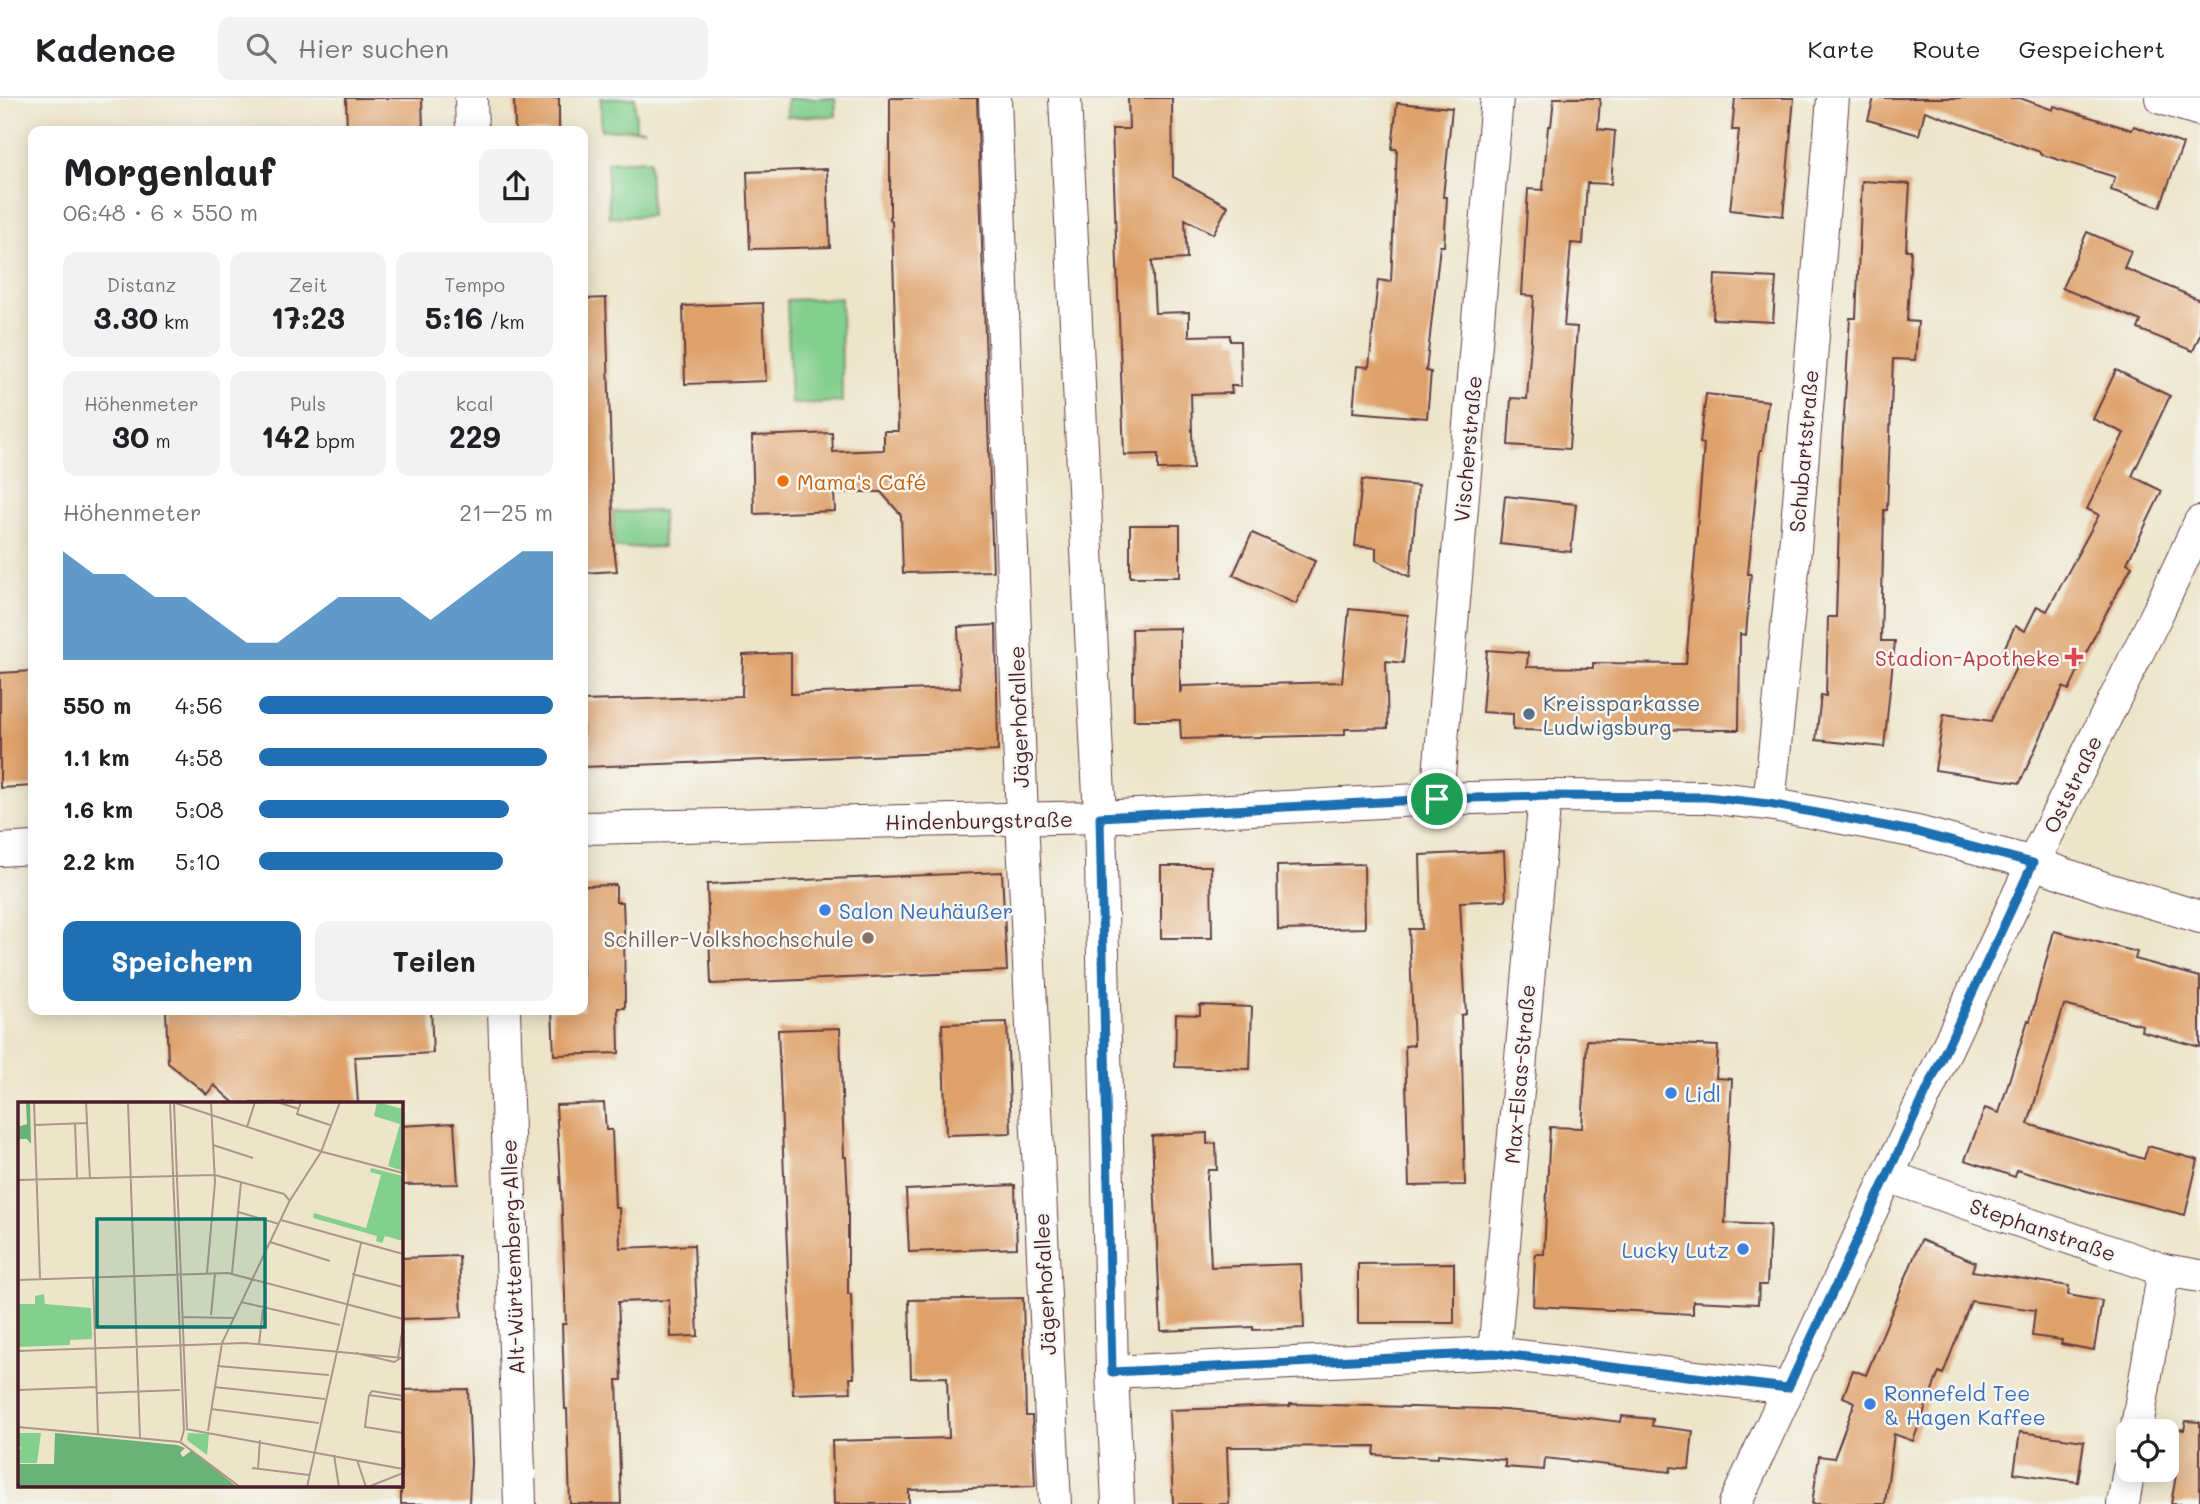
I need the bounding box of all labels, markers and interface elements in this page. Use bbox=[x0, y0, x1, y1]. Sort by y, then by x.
search box bbox=[218, 17, 708, 80]
text: Kadence bbox=[35, 27, 176, 70]
icon: search bbox=[242, 29, 280, 67]
text: Hier suchen bbox=[298, 31, 449, 65]
text: Karte bbox=[1807, 33, 1874, 64]
text: Route bbox=[1912, 33, 1981, 64]
text: Gespeichert bbox=[2019, 33, 2165, 64]
text: Morgenlauf bbox=[63, 146, 275, 196]
button: share bbox=[479, 149, 553, 223]
text: 06:48 · 6 × 550 m bbox=[63, 197, 258, 227]
text: Distanz bbox=[107, 272, 176, 297]
text: Zeit bbox=[289, 272, 327, 297]
text: Tempo bbox=[444, 272, 505, 297]
text: 3.30 bbox=[93, 297, 158, 337]
text: 17:23 bbox=[271, 297, 345, 337]
text: 5:16 bbox=[425, 297, 483, 337]
text: km bbox=[158, 309, 189, 334]
text: /km bbox=[483, 309, 525, 334]
street label: Schubartstraße bbox=[1782, 369, 1824, 533]
street label: Vischerstraße bbox=[1447, 374, 1487, 524]
text: Höhenmeter bbox=[84, 391, 199, 416]
text: Puls bbox=[290, 391, 326, 416]
text: kcal bbox=[456, 391, 494, 416]
text: 30 bbox=[112, 416, 149, 456]
text: 142 bbox=[261, 416, 310, 456]
text: 229 bbox=[449, 416, 500, 456]
text: m bbox=[149, 428, 171, 453]
text: bpm bbox=[310, 428, 355, 453]
place label: Mama's Café bbox=[797, 468, 927, 495]
marker: Mama's Café bbox=[775, 473, 791, 489]
text: Höhenmeter bbox=[63, 497, 201, 527]
text: 21–25 m bbox=[459, 497, 553, 527]
place label: Stadion-Apotheke bbox=[1875, 644, 2060, 671]
street label: Jägerhofallee bbox=[1002, 645, 1034, 789]
marker: Stadion-Apotheke bbox=[2066, 649, 2082, 665]
place label: Kreissparkasse Ludwigsburg bbox=[1543, 689, 1700, 740]
text: 550 m bbox=[63, 690, 131, 720]
text: 4:56 bbox=[175, 690, 223, 720]
marker: Kreissparkasse Ludwigsburg bbox=[1521, 706, 1537, 722]
street label: Oststraße bbox=[2037, 731, 2107, 837]
text: 1.1 km bbox=[63, 742, 129, 772]
text: 4:58 bbox=[175, 742, 223, 772]
pin bbox=[1407, 769, 1467, 829]
icon: arrive bbox=[1418, 780, 1456, 818]
text: 1.6 km bbox=[63, 794, 133, 824]
text: 5:08 bbox=[175, 794, 224, 824]
street label: Hindenburgstraße bbox=[885, 805, 1073, 835]
text: 2.2 km bbox=[63, 846, 135, 876]
text: 5:10 bbox=[175, 846, 220, 876]
place label: Salon Neuhäußer bbox=[839, 897, 1013, 924]
marker: Salon Neuhäußer bbox=[817, 902, 833, 918]
button: Speichern bbox=[63, 921, 301, 1001]
button: Teilen bbox=[315, 921, 553, 1001]
place label: Schiller-Volkshochschule bbox=[603, 925, 854, 952]
marker: Schiller-Volkshochschule bbox=[860, 930, 876, 946]
street label: Max-Elsas-Straße bbox=[1498, 983, 1540, 1165]
place label: Lidl bbox=[1685, 1080, 1721, 1107]
marker: Lidl bbox=[1663, 1085, 1679, 1101]
inset map bbox=[18, 1102, 402, 1486]
street label: Alt-Württemberg-Allee bbox=[494, 1139, 530, 1375]
street label: Stephanstraße bbox=[1966, 1191, 2120, 1267]
street label: Jägerhofallee bbox=[1027, 1212, 1061, 1356]
place label: Lucky Lutz bbox=[1622, 1236, 1729, 1263]
marker: Lucky Lutz bbox=[1735, 1241, 1751, 1257]
place label: Ronnefeld Tee & Hagen Kaffee bbox=[1884, 1379, 2046, 1430]
marker: Ronnefeld Tee & Hagen Kaffee bbox=[1862, 1396, 1878, 1412]
map controls bbox=[2116, 1419, 2179, 1482]
button: locate bbox=[2116, 1419, 2179, 1482]

